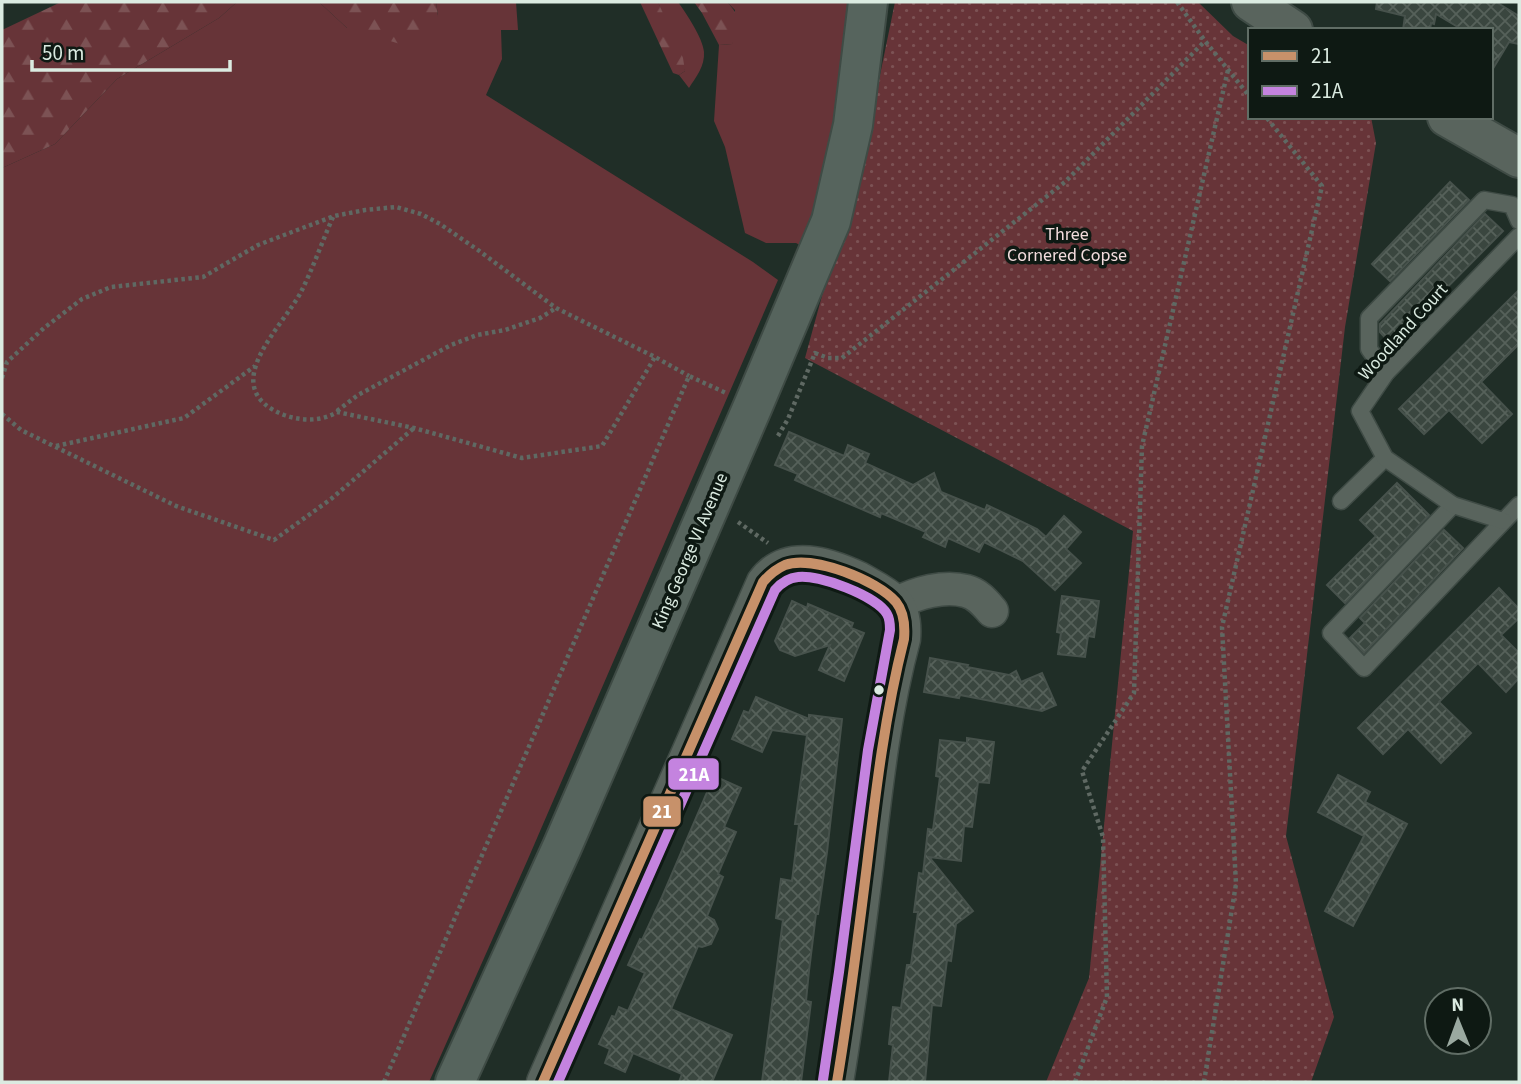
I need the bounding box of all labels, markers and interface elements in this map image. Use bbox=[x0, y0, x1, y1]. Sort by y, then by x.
scale bar bbox=[32, 28, 229, 72]
legend bbox=[1248, 28, 1493, 119]
text: 50 m bbox=[42, 38, 84, 68]
text: 21 bbox=[1311, 41, 1332, 71]
text: 21A bbox=[1311, 76, 1344, 106]
park label: Three Cornered Copse bbox=[1007, 222, 1127, 268]
street label: Woodland Court bbox=[1353, 278, 1453, 386]
street label: King George VI Avenue bbox=[646, 469, 734, 633]
unlabelled marker bbox=[872, 683, 886, 697]
line badge: 21A bbox=[667, 757, 720, 791]
text: 21A bbox=[679, 762, 710, 789]
line badge: 21 bbox=[642, 795, 682, 828]
text: 21 bbox=[652, 799, 672, 826]
north arrow bbox=[1423, 986, 1493, 1056]
text: N bbox=[1451, 992, 1464, 1019]

